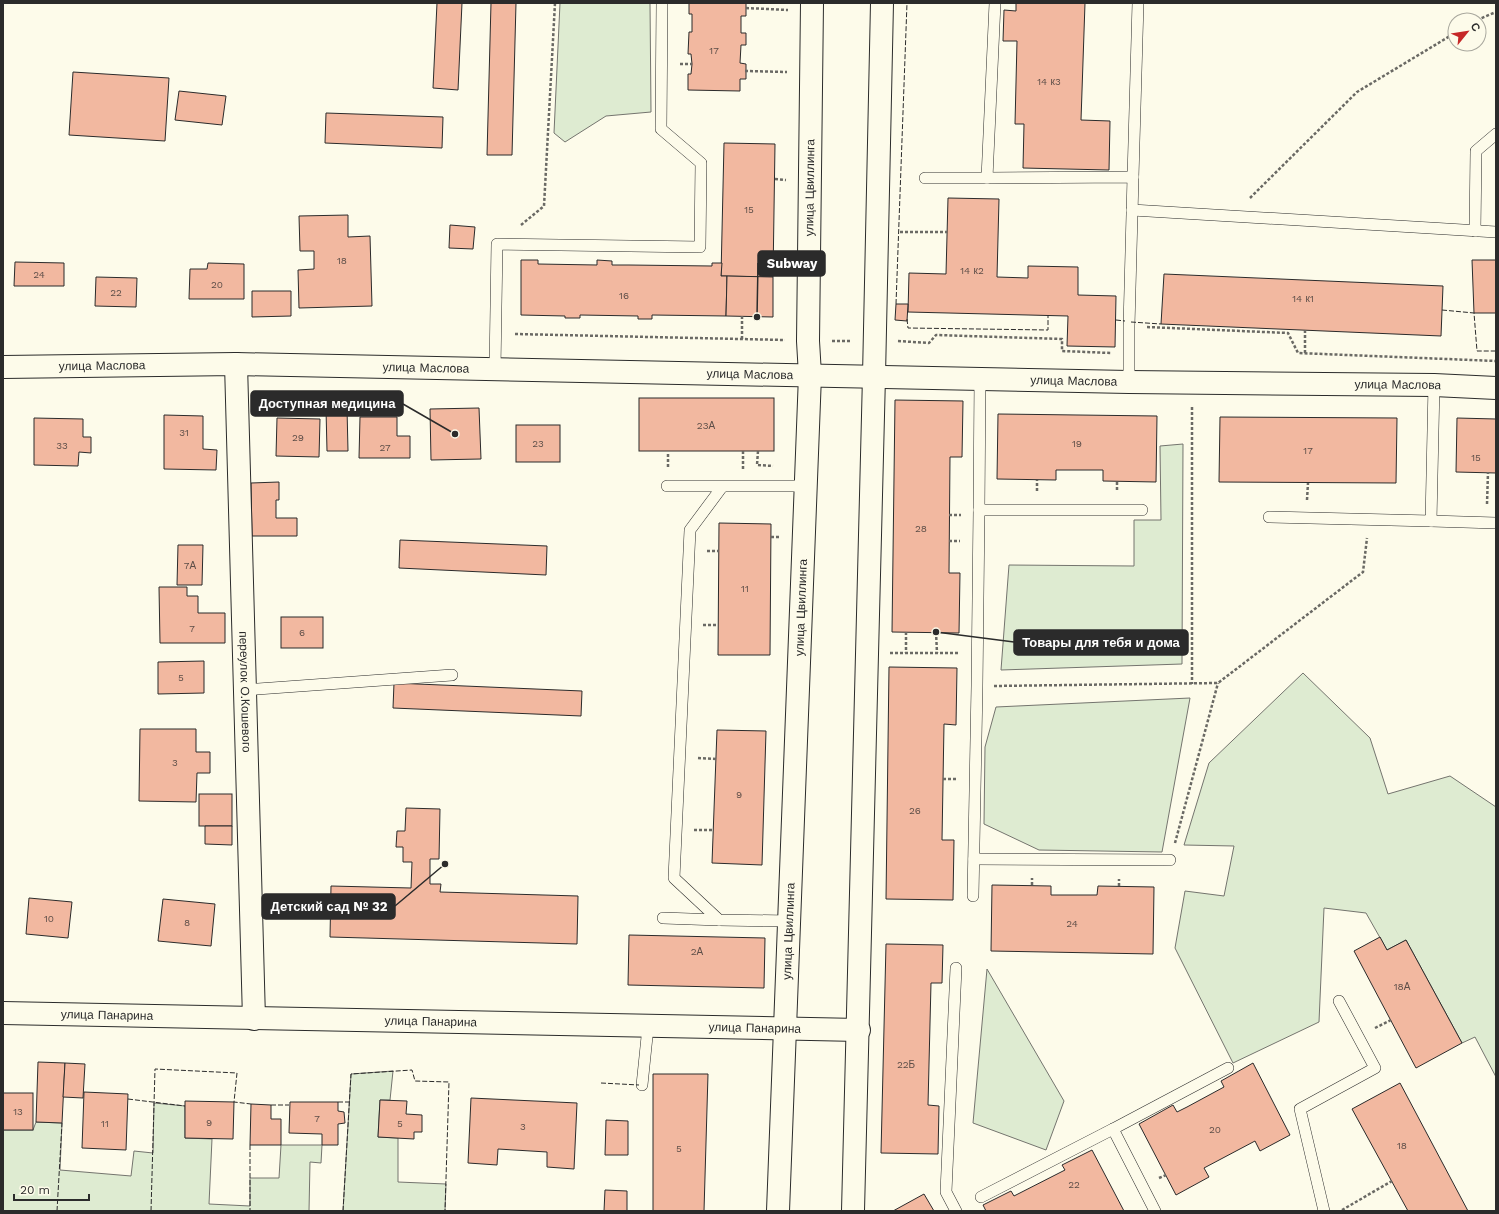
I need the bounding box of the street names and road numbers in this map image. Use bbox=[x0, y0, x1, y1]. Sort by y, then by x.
street label: улица Цвиллинга bbox=[802, 139, 817, 236]
street label: улица Маслова bbox=[59, 358, 146, 373]
street label: улица Маслова bbox=[382, 360, 470, 376]
street label: улица Маслова bbox=[706, 366, 794, 382]
street label: улица Маслова bbox=[1030, 373, 1118, 389]
street label: улица Маслова bbox=[1354, 377, 1442, 392]
street label: улица Цвиллинга bbox=[792, 558, 810, 656]
street label: переулок О.Кошевого bbox=[236, 631, 254, 753]
street label: улица Цвиллинга bbox=[780, 882, 798, 980]
street label: улица Панарина bbox=[61, 1007, 154, 1023]
street label: улица Панарина bbox=[385, 1014, 478, 1029]
street label: улица Панарина bbox=[708, 1020, 802, 1036]

